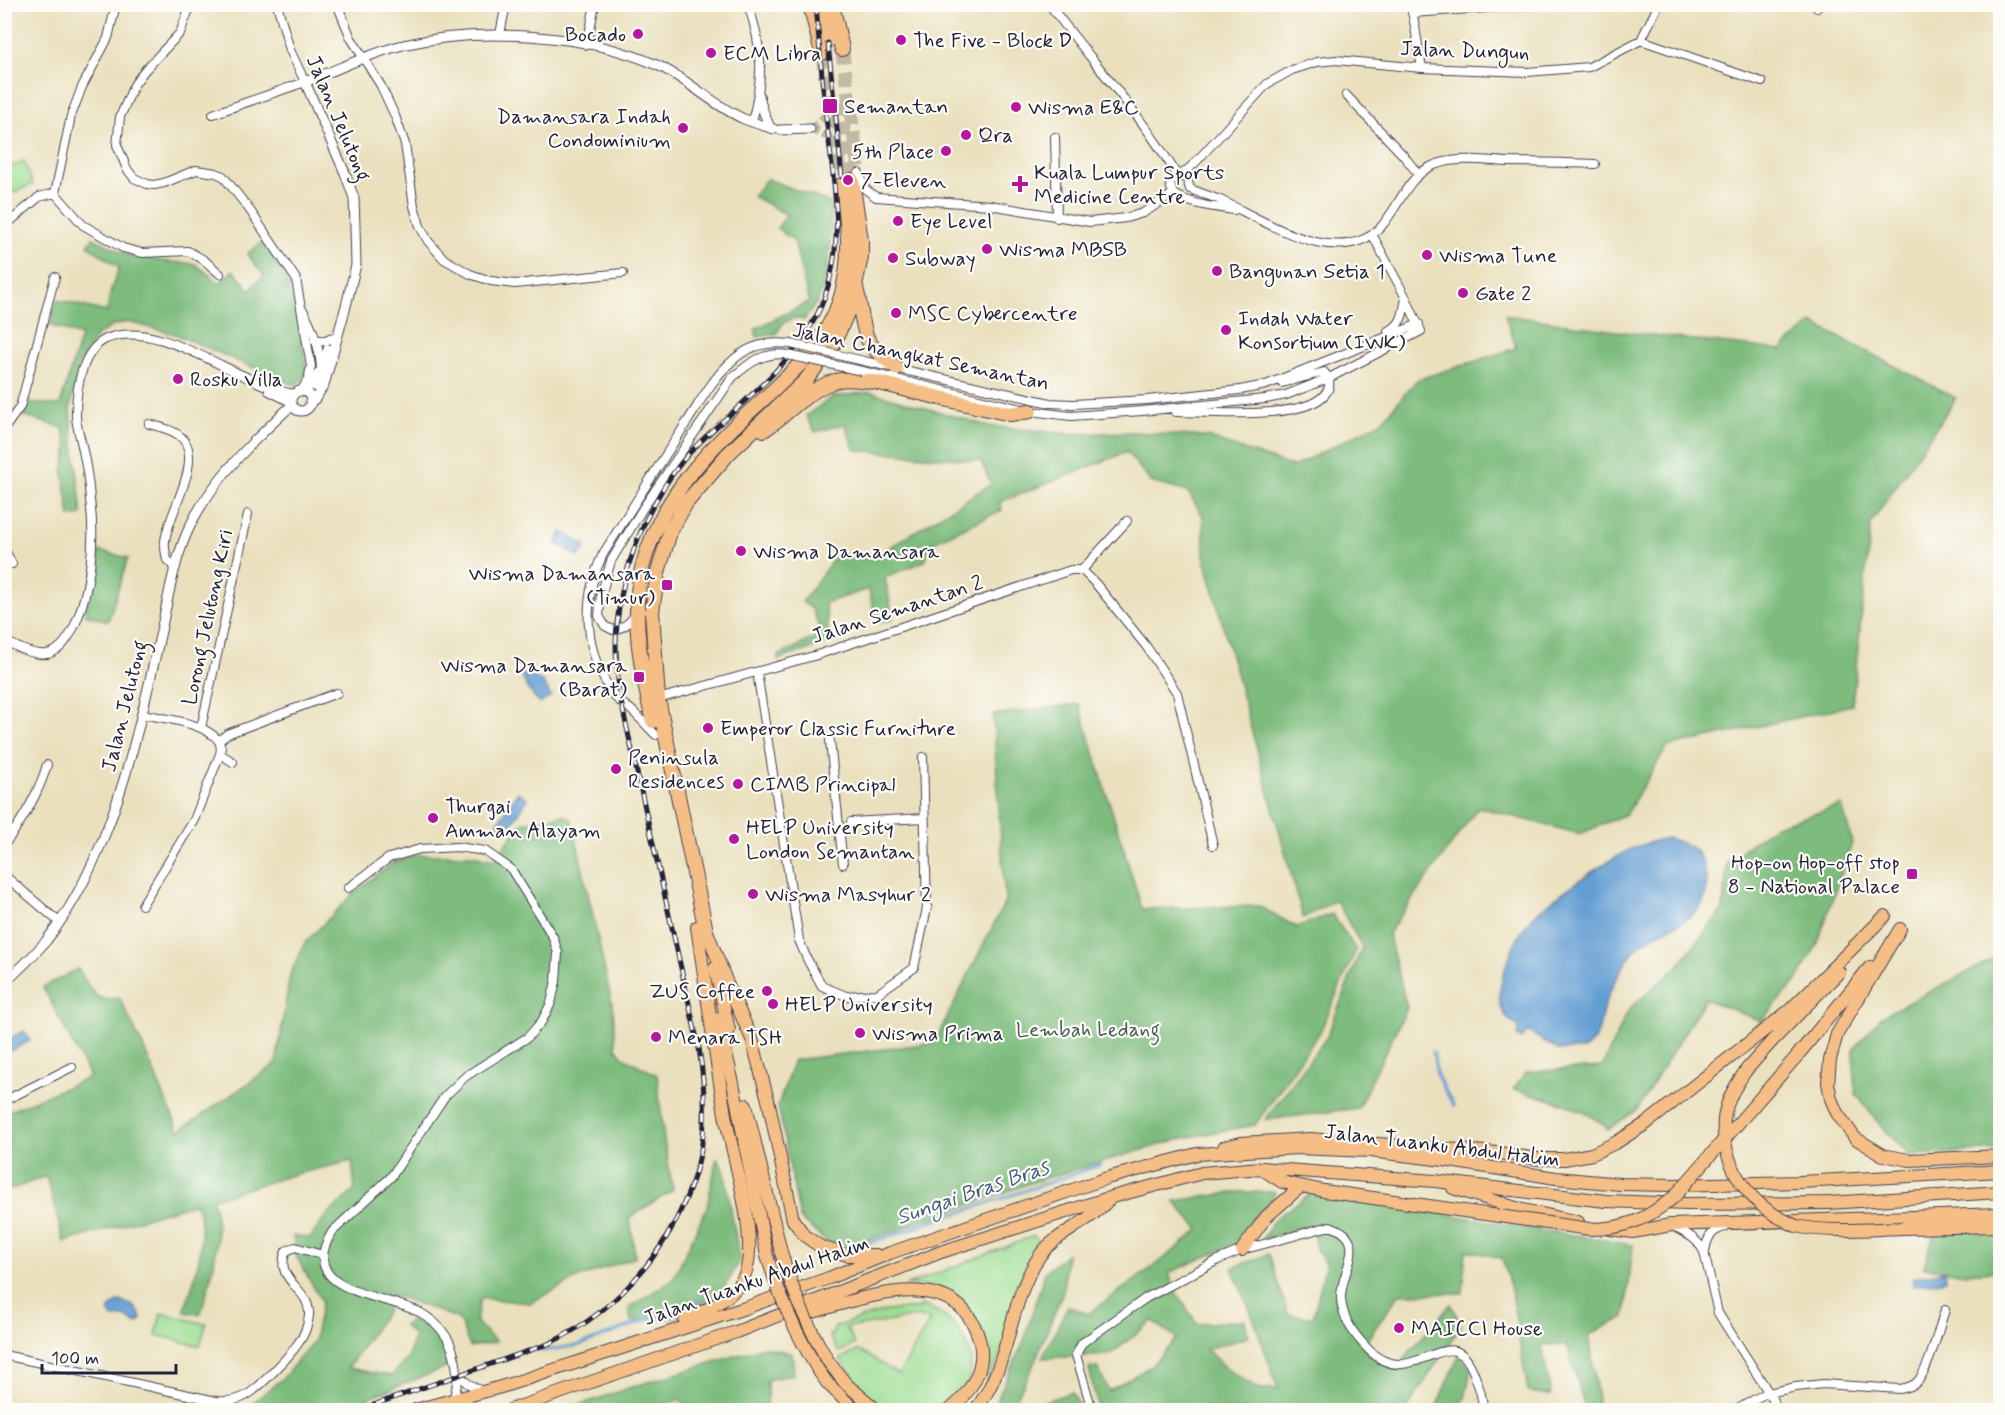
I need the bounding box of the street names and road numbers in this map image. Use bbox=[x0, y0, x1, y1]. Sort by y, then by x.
street label: Jalan Dungun bbox=[1400, 35, 1530, 68]
street label: Jalan Jelutong bbox=[297, 51, 377, 187]
street label: Jalan Changkat Semantan bbox=[790, 316, 1052, 398]
street label: Lorong Jelutong Kiri bbox=[176, 527, 242, 708]
street label: Jalan Semantan 2 bbox=[808, 569, 986, 651]
street label: Jalan Jelutong bbox=[95, 637, 157, 776]
street label: Jalan Tuanku Abdul Halim bbox=[1322, 1118, 1561, 1174]
street label: Jalan Tuanku Abdul Halim bbox=[640, 1229, 873, 1333]

